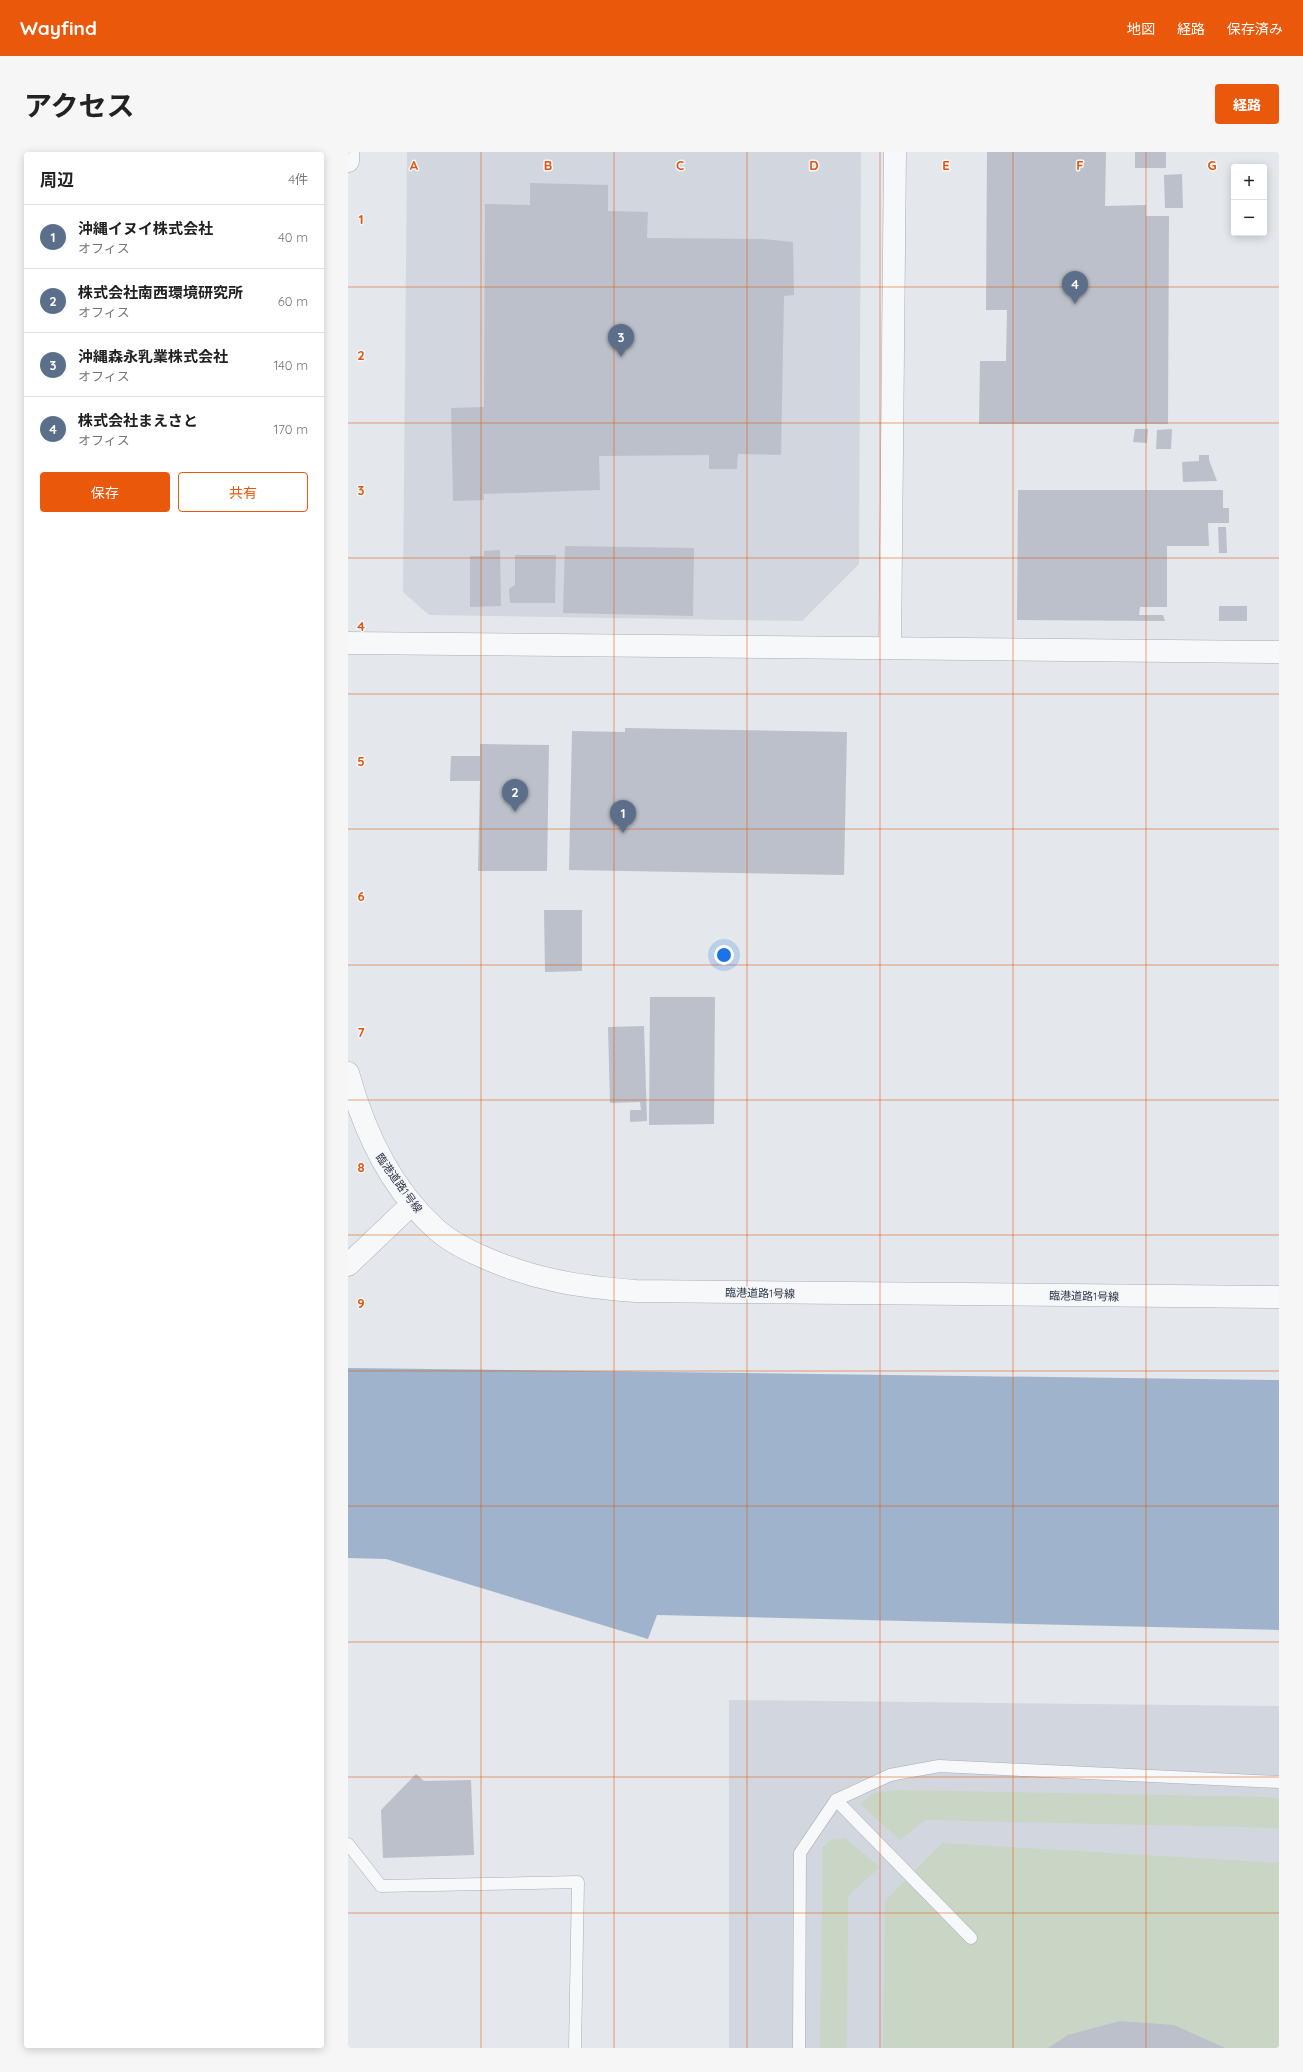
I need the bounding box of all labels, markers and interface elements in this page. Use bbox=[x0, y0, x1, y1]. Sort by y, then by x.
text: Wayfind bbox=[20, 16, 97, 40]
text: 地図 bbox=[1127, 20, 1155, 38]
text: 経路 bbox=[1177, 20, 1205, 38]
text: 保存済み bbox=[1227, 20, 1283, 38]
button: 経路 bbox=[1215, 84, 1279, 124]
text: アクセス bbox=[24, 88, 135, 123]
text: A bbox=[410, 157, 419, 173]
text: B bbox=[544, 157, 552, 173]
text: C bbox=[676, 157, 684, 173]
text: D bbox=[809, 157, 819, 173]
text: E bbox=[942, 157, 950, 173]
text: F bbox=[1076, 157, 1084, 173]
text: G bbox=[1207, 157, 1217, 173]
map controls bbox=[1231, 164, 1267, 236]
button: + bbox=[1231, 164, 1267, 200]
text: 周辺 bbox=[40, 169, 74, 190]
text: 4件 bbox=[288, 171, 308, 187]
button: − bbox=[1231, 200, 1267, 236]
text: 1 bbox=[358, 211, 364, 227]
text: 沖縄イヌイ株式会社 bbox=[78, 219, 213, 238]
text: 1 bbox=[50, 229, 56, 245]
text: 40 m bbox=[278, 229, 308, 245]
text: オフィス bbox=[78, 240, 130, 256]
pin: 4 bbox=[1062, 271, 1088, 304]
text: 株式会社南西環境研究所 bbox=[78, 283, 243, 302]
text: 2 bbox=[49, 293, 57, 309]
text: 60 m bbox=[278, 293, 308, 309]
text: オフィス bbox=[78, 304, 130, 320]
pin: 3 bbox=[608, 324, 634, 357]
text: 沖縄森永乳業株式会社 bbox=[78, 347, 228, 366]
text: 2 bbox=[357, 347, 365, 363]
text: 3 bbox=[50, 357, 56, 373]
text: 140 m bbox=[273, 357, 308, 373]
text: オフィス bbox=[78, 368, 130, 384]
text: 株式会社まえさと bbox=[78, 411, 198, 430]
text: 4 bbox=[49, 421, 57, 437]
text: 170 m bbox=[273, 421, 308, 437]
text: オフィス bbox=[78, 432, 130, 448]
button: 保存 bbox=[40, 472, 170, 512]
button: 共有 bbox=[178, 472, 308, 512]
text: 3 bbox=[358, 482, 365, 498]
text: 4 bbox=[357, 618, 365, 634]
text: 5 bbox=[357, 753, 365, 769]
pin: 2 bbox=[502, 779, 528, 812]
pin: 1 bbox=[610, 800, 636, 833]
text: 6 bbox=[357, 888, 365, 904]
your location bbox=[714, 945, 734, 965]
text: 7 bbox=[357, 1024, 365, 1040]
street label: 臨港道路1号線 bbox=[373, 1151, 425, 1215]
text: 8 bbox=[357, 1159, 365, 1175]
street label: 臨港道路1号線 bbox=[725, 1285, 795, 1301]
street label: 臨港道路1号線 bbox=[1049, 1288, 1119, 1304]
text: 9 bbox=[357, 1295, 365, 1311]

